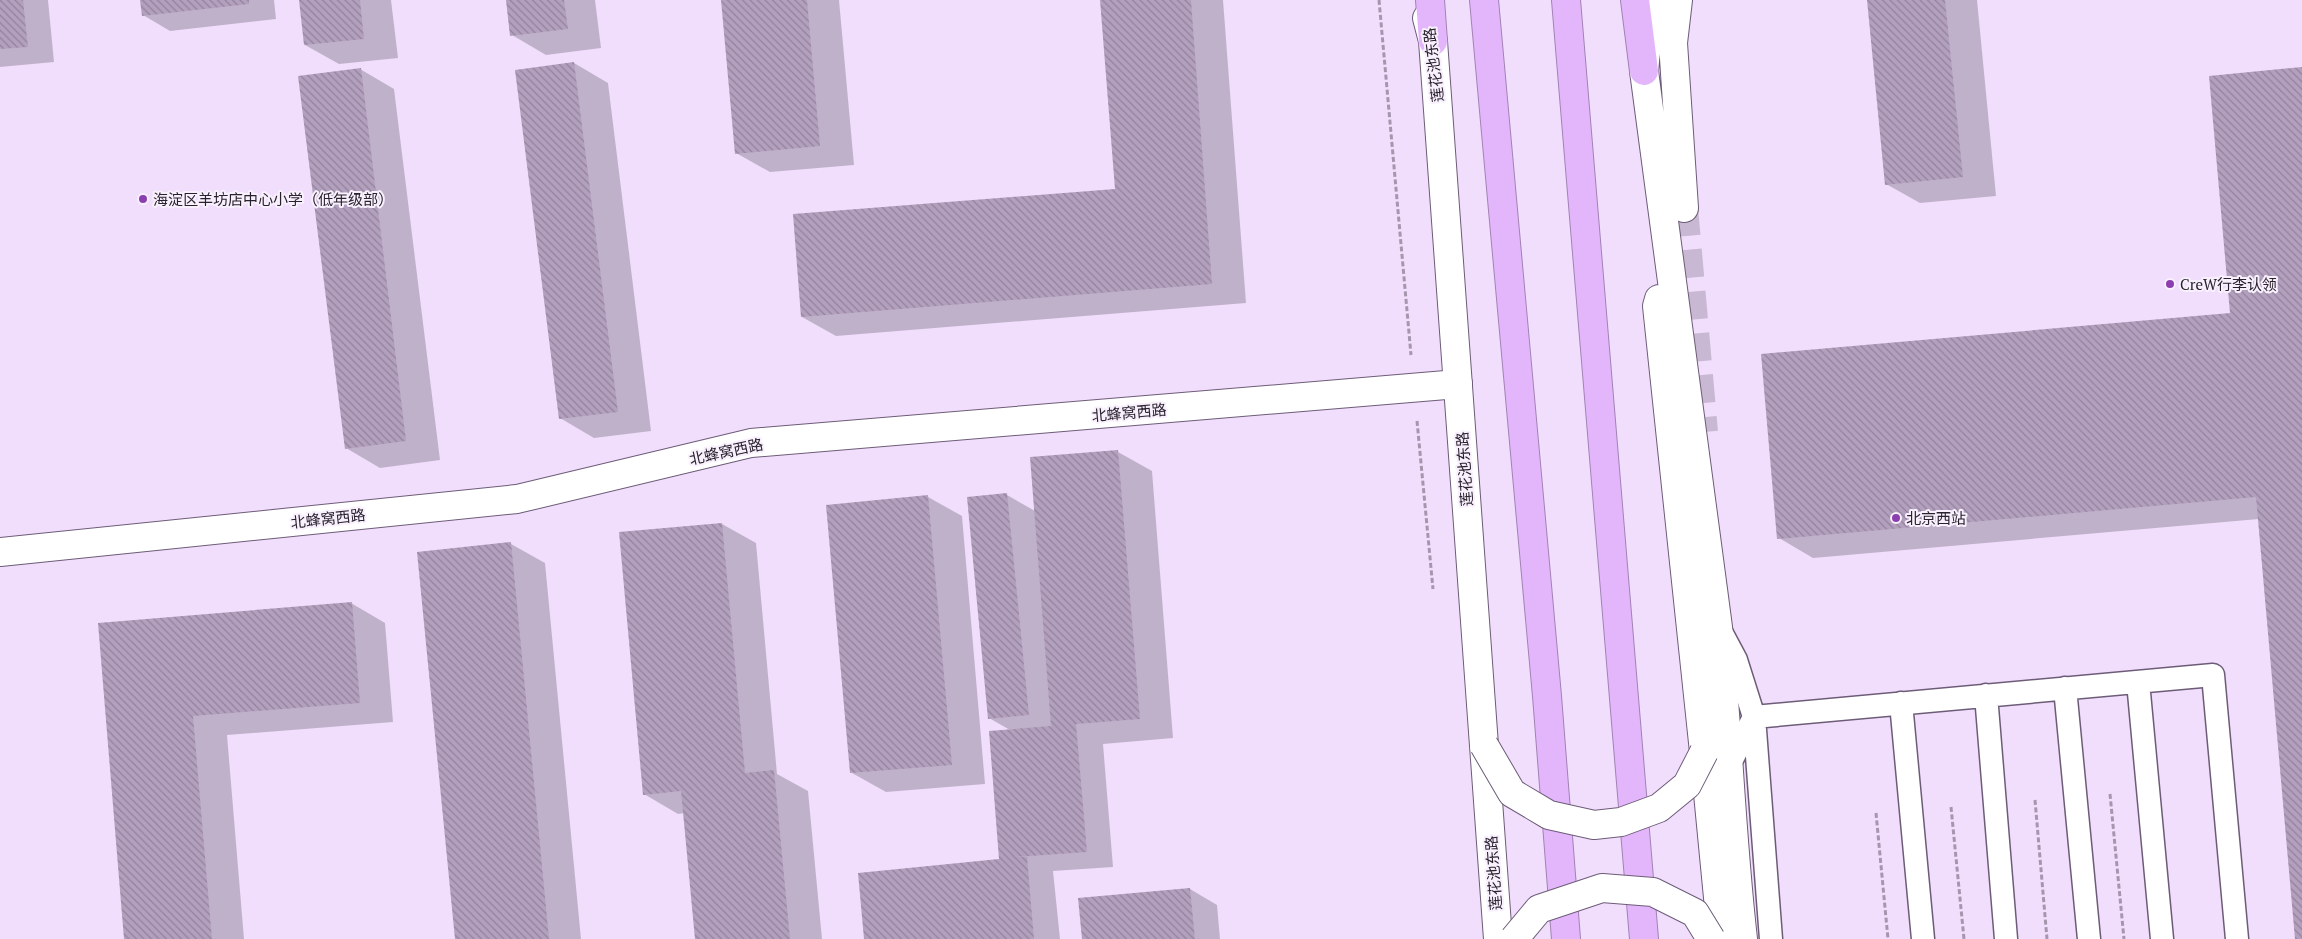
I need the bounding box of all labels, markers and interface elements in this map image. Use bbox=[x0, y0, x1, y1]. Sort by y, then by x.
street label: 莲花池东路 bbox=[1419, 27, 1447, 103]
place label: 海淀区羊坊店中心小学（低年级部） bbox=[153, 189, 393, 209]
marker: 海淀区羊坊店中心小学（低年级部） bbox=[137, 193, 149, 205]
place label: CreW行李认领 bbox=[2180, 274, 2277, 294]
marker: CreW行李认领 bbox=[2164, 278, 2176, 290]
street label: 北蜂窝西路 bbox=[1091, 399, 1167, 425]
street label: 莲花池东路 bbox=[1451, 431, 1477, 507]
street label: 北蜂窝西路 bbox=[687, 433, 765, 469]
street label: 北蜂窝西路 bbox=[290, 504, 366, 532]
place label: 北京西站 bbox=[1906, 508, 1966, 528]
marker: 北京西站 bbox=[1890, 512, 1902, 524]
street label: 莲花池东路 bbox=[1480, 835, 1506, 911]

